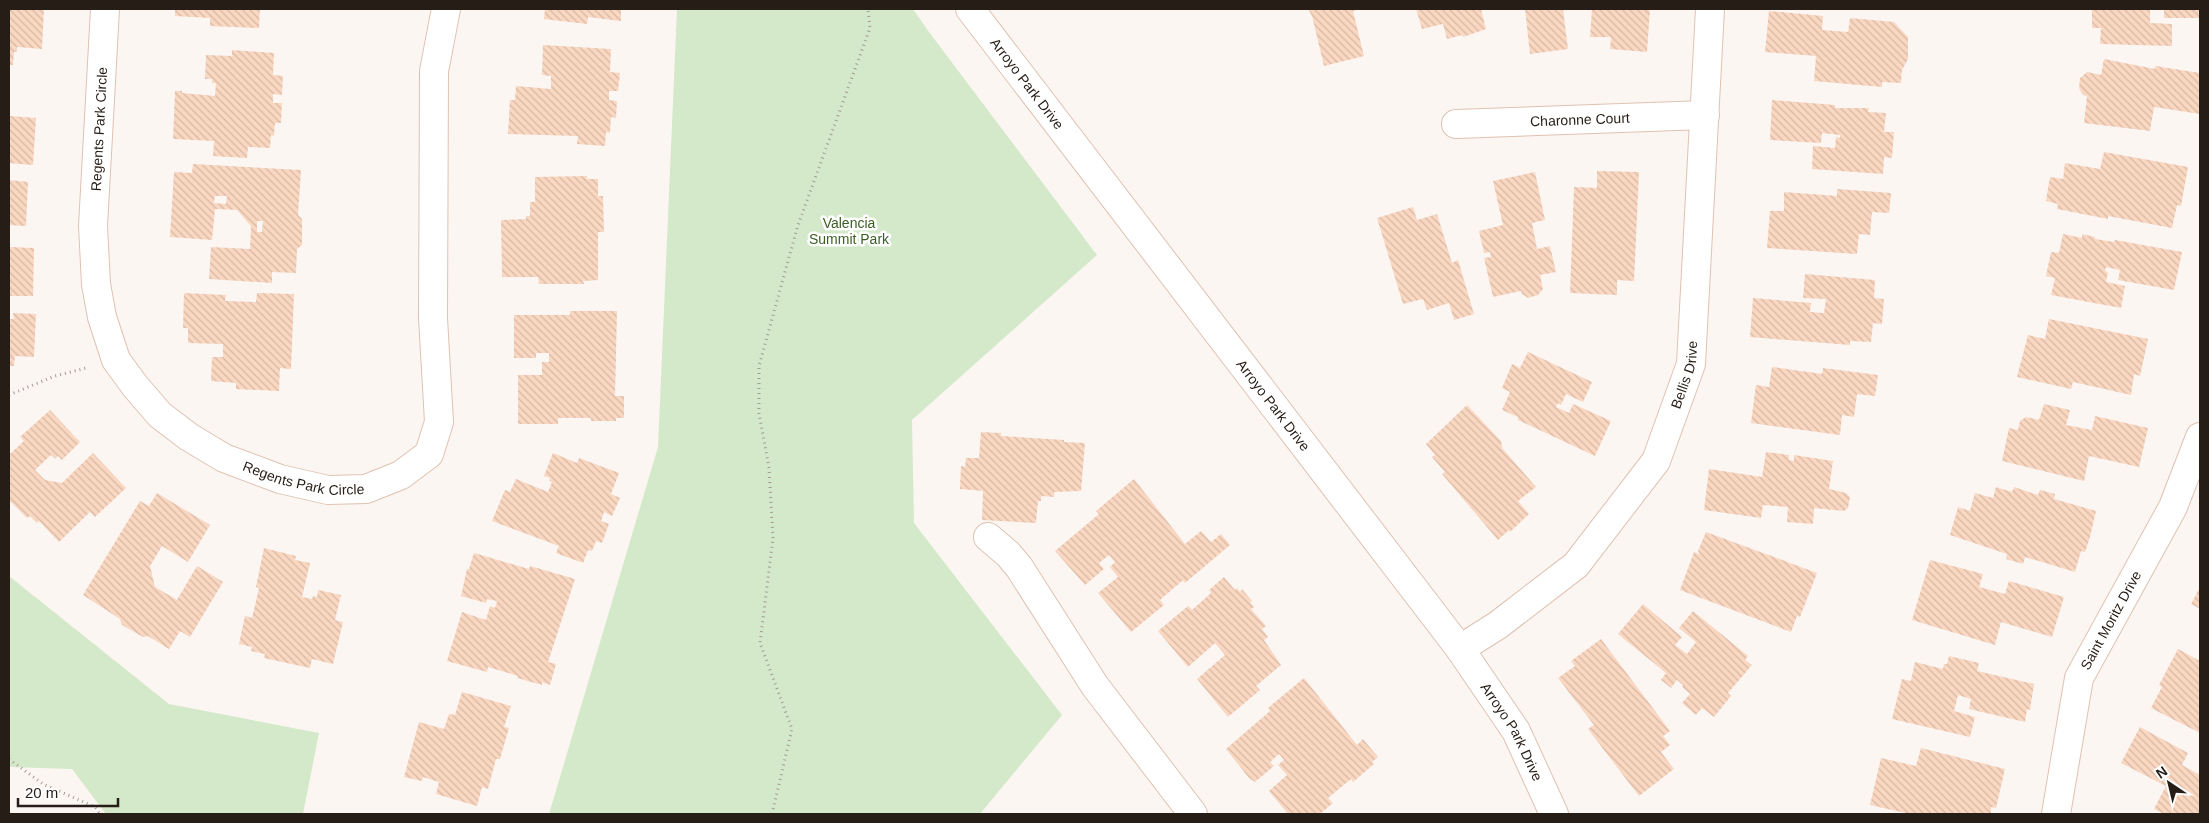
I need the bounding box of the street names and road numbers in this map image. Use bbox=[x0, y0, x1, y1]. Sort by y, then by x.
street label: Arroyo Park Drive bbox=[987, 35, 1067, 133]
street label: Regents Park Circle bbox=[88, 66, 110, 192]
street label: Charonne Court bbox=[1530, 110, 1630, 129]
street label: Bellis Drive bbox=[1668, 340, 1700, 411]
street label: Arroyo Park Drive bbox=[1233, 356, 1313, 454]
street label: Regents Park Circle bbox=[241, 458, 365, 498]
street label: Saint Moritz Drive bbox=[2077, 568, 2145, 672]
street label: Arroyo Park Drive bbox=[1477, 680, 1546, 784]

